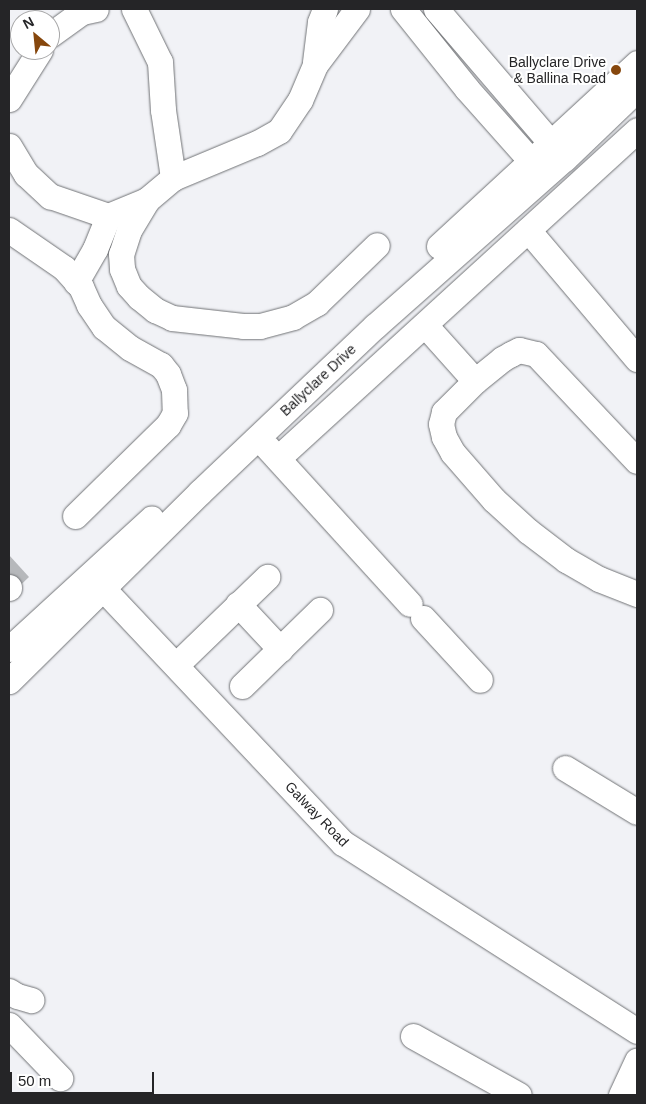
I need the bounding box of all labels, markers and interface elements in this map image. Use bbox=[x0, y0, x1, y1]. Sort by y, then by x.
north arrow bbox=[10, 10, 60, 60]
text: N bbox=[20, 13, 37, 32]
place label: Ballyclare Drive & Ballina Road bbox=[509, 54, 606, 86]
marker: Ballyclare Drive & Ballina Road bbox=[610, 64, 622, 76]
street label: Ballyclare Drive bbox=[277, 341, 359, 419]
street label: Galway Road bbox=[282, 778, 352, 850]
scale bar bbox=[12, 1062, 156, 1094]
text: 50 m bbox=[18, 1072, 51, 1089]

